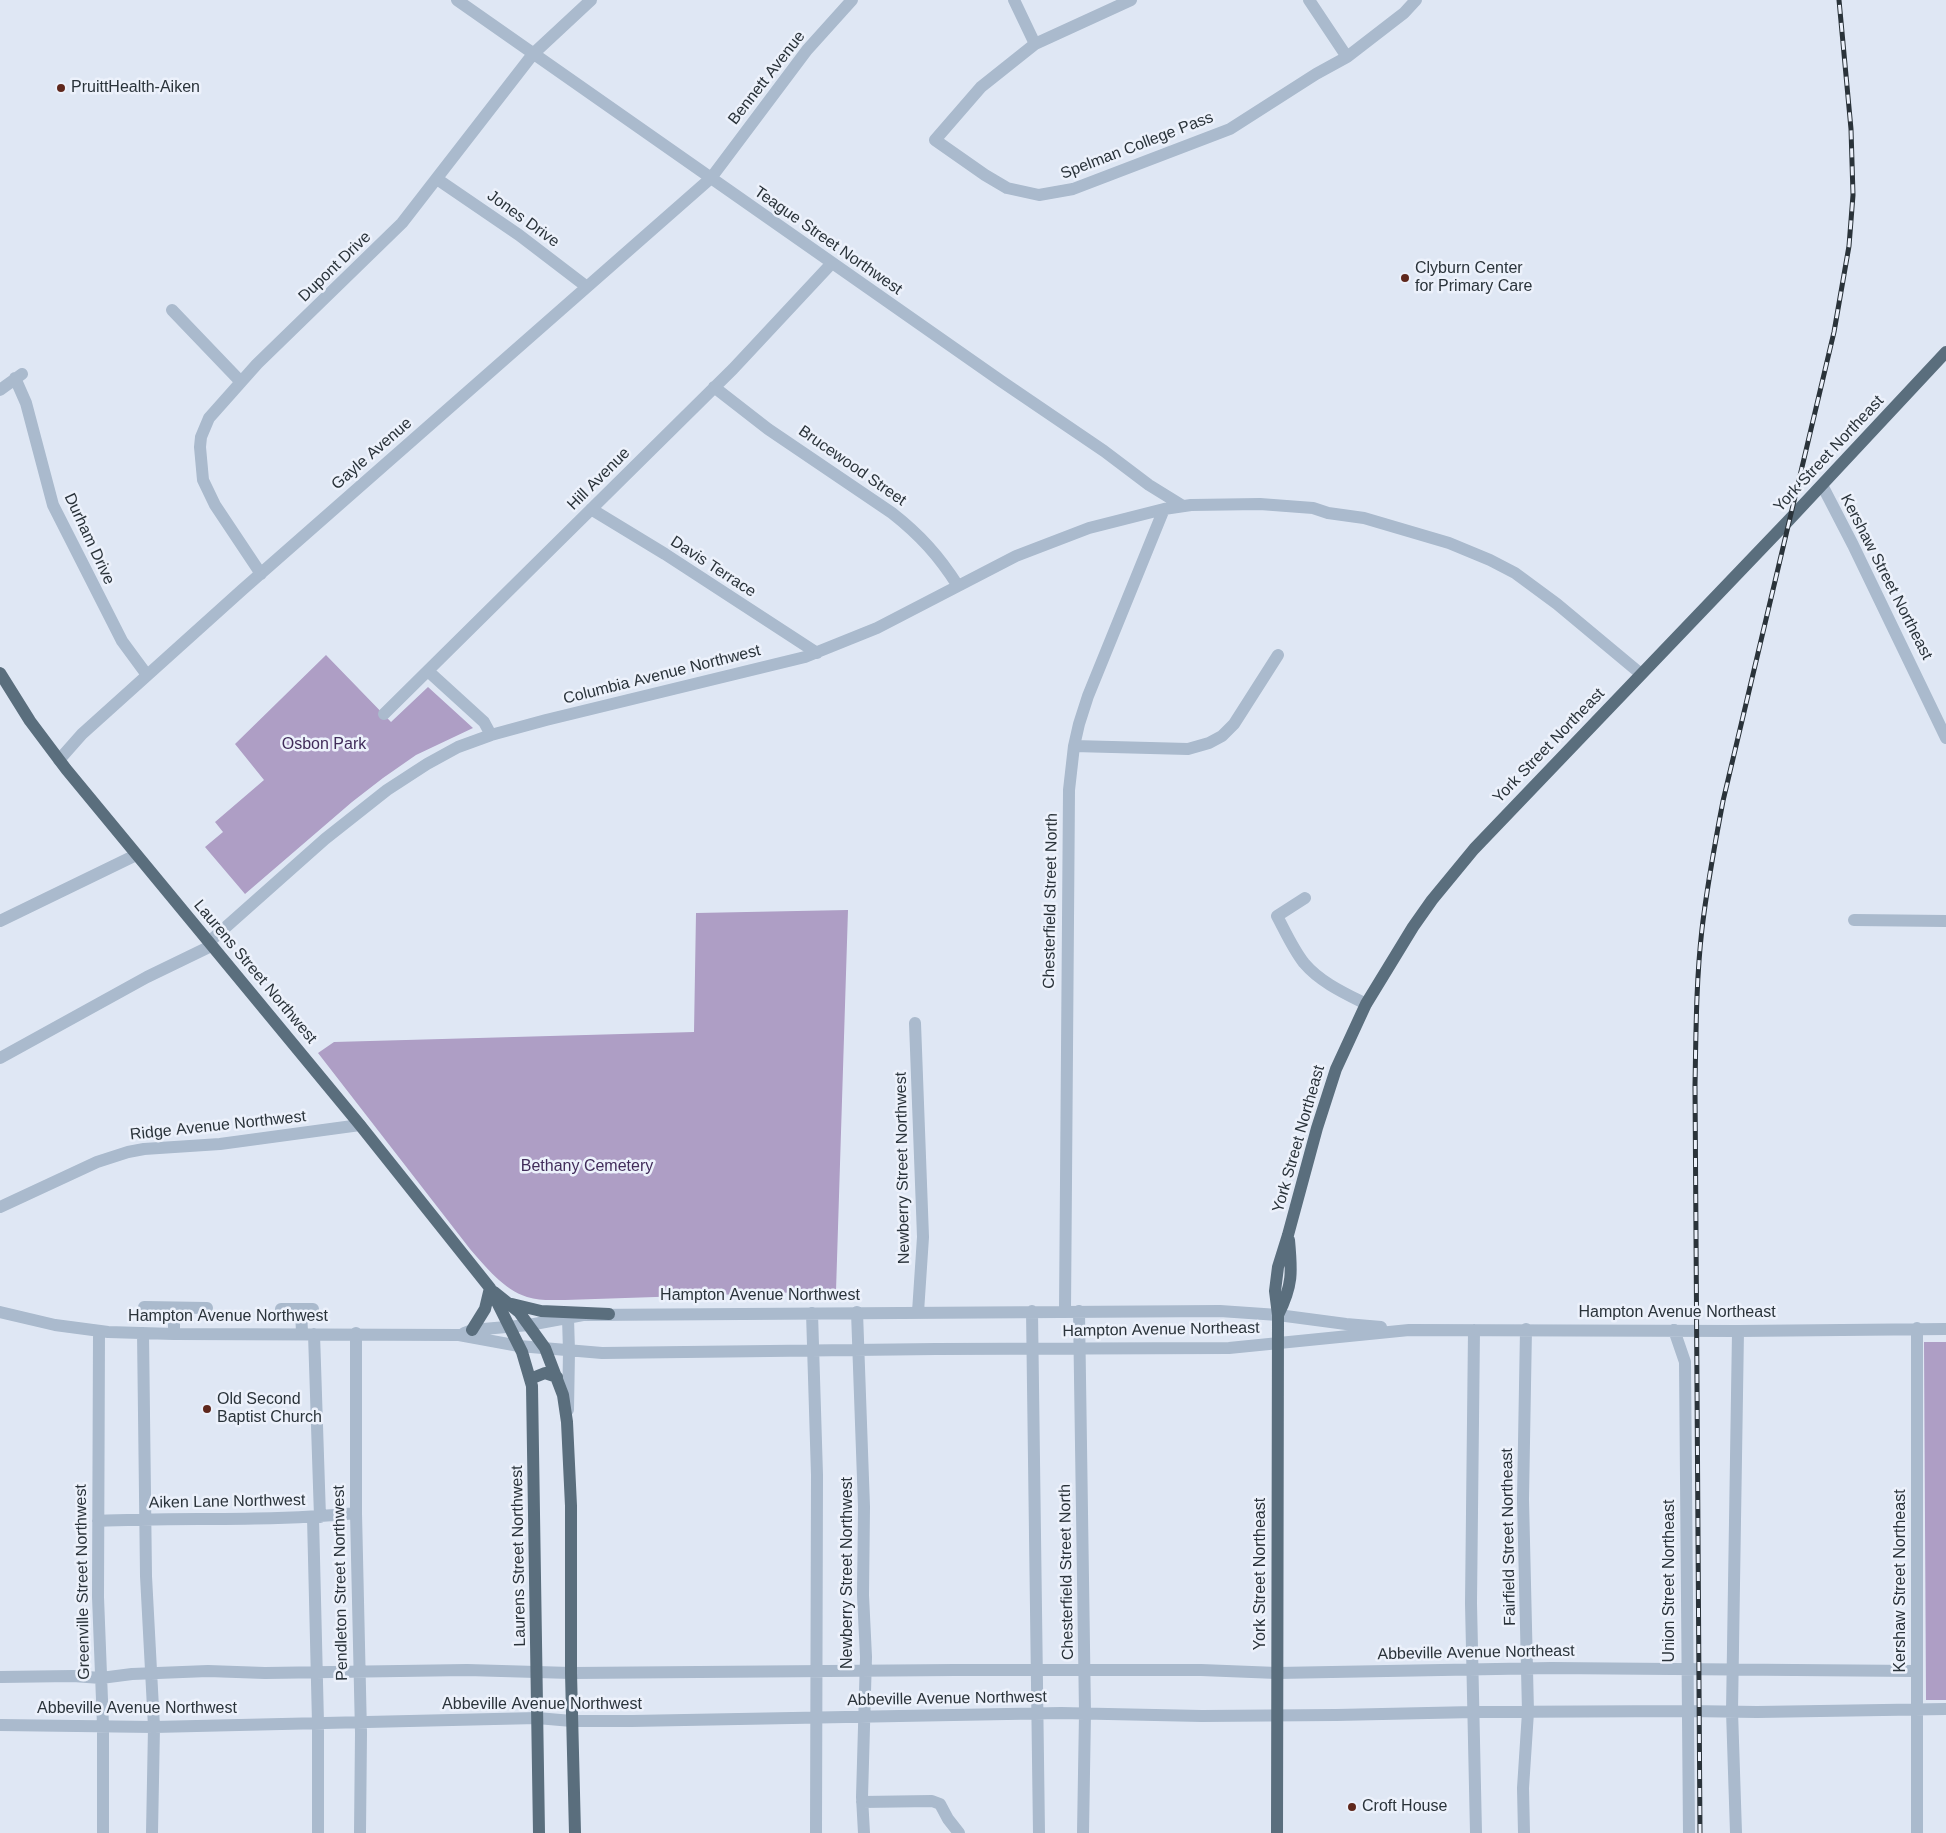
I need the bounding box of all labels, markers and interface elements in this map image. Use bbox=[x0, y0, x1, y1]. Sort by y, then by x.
street label: Bennett Avenue bbox=[724, 27, 810, 129]
place label: PruittHealth-Aiken bbox=[71, 78, 200, 98]
marker: PruittHealth-Aiken bbox=[55, 82, 67, 94]
street label: Spelman College Pass bbox=[1058, 108, 1216, 184]
street label: Teague Street Northwest bbox=[750, 183, 906, 299]
street label: Jones Drive bbox=[483, 186, 563, 252]
street label: Dupont Drive bbox=[295, 228, 375, 306]
place label: Clyburn Center for Primary Care bbox=[1415, 259, 1532, 297]
marker: Clyburn Center for Primary Care bbox=[1399, 272, 1411, 284]
street label: York Street Northeast bbox=[1770, 392, 1888, 516]
street label: Gayle Avenue bbox=[328, 414, 416, 494]
street label: Brucewood Street bbox=[794, 422, 910, 510]
street label: Hill Avenue bbox=[564, 444, 634, 514]
street label: Durham Drive bbox=[59, 490, 119, 588]
street label: Kershaw Street Northeast bbox=[1836, 491, 1936, 663]
street label: Davis Terrace bbox=[667, 532, 759, 602]
street label: Columbia Avenue Northwest bbox=[561, 641, 763, 709]
street label: York Street Northeast bbox=[1489, 685, 1609, 807]
park label: Osbon Park bbox=[282, 735, 366, 755]
street label: Chesterfield Street North bbox=[1040, 813, 1062, 989]
street label: Laurens Street Northwest bbox=[189, 896, 321, 1048]
street label: York Street Northeast bbox=[1269, 1063, 1329, 1215]
street label: Newberry Street Northwest bbox=[892, 1072, 914, 1264]
street label: Ridge Avenue Northwest bbox=[129, 1107, 307, 1145]
park label: Bethany Cemetery bbox=[521, 1157, 653, 1177]
street label: Hampton Avenue Northwest bbox=[660, 1286, 860, 1306]
street label: Hampton Avenue Northeast bbox=[1578, 1303, 1776, 1323]
street label: Hampton Avenue Northwest bbox=[128, 1307, 328, 1327]
street label: Hampton Avenue Northeast bbox=[1062, 1319, 1260, 1341]
place label: Old Second Baptist Church bbox=[217, 1390, 322, 1428]
marker: Old Second Baptist Church bbox=[201, 1403, 213, 1415]
street label: Fairfield Street Northeast bbox=[1498, 1448, 1520, 1626]
street label: Laurens Street Northwest bbox=[508, 1465, 530, 1647]
street label: Newberry Street Northwest bbox=[838, 1477, 858, 1669]
street label: Greenville Street Northwest bbox=[72, 1484, 94, 1680]
street label: Chesterfield Street North bbox=[1056, 1484, 1078, 1660]
street label: Pendleton Street Northwest bbox=[330, 1485, 352, 1681]
street label: Kershaw Street Northeast bbox=[1891, 1489, 1911, 1673]
street label: Aiken Lane Northwest bbox=[149, 1491, 305, 1513]
street label: York Street Northeast bbox=[1251, 1498, 1271, 1650]
street label: Union Street Northeast bbox=[1660, 1500, 1680, 1662]
street label: Abbeville Avenue Northeast bbox=[1377, 1642, 1575, 1664]
street label: Abbeville Avenue Northwest bbox=[847, 1688, 1047, 1710]
street label: Abbeville Avenue Northwest bbox=[442, 1695, 642, 1715]
street label: Abbeville Avenue Northwest bbox=[37, 1699, 237, 1719]
place label: Croft House bbox=[1362, 1797, 1447, 1817]
marker: Croft House bbox=[1346, 1801, 1358, 1813]

